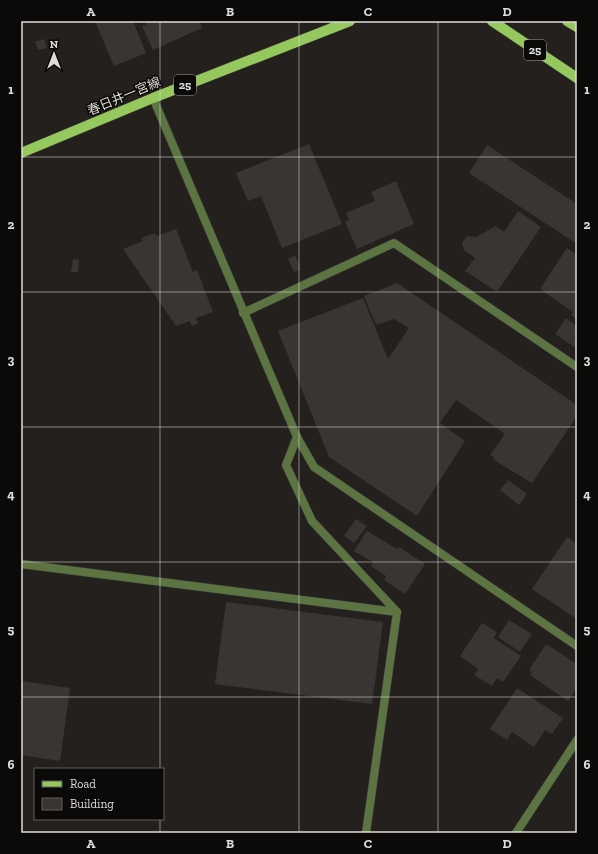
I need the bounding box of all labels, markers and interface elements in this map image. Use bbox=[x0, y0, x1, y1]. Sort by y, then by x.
text: A bbox=[87, 4, 96, 19]
text: B bbox=[226, 4, 234, 19]
text: C bbox=[364, 4, 372, 19]
text: D bbox=[502, 4, 512, 19]
north arrow bbox=[34, 34, 74, 74]
text: N bbox=[50, 38, 59, 51]
road number: 25 bbox=[524, 40, 546, 60]
street label: 春日井一宮線 bbox=[85, 74, 163, 118]
road number: 25 bbox=[174, 75, 196, 95]
text: 1 bbox=[8, 82, 14, 97]
text: 1 bbox=[584, 82, 590, 97]
text: 2 bbox=[8, 217, 15, 232]
text: 2 bbox=[584, 217, 591, 232]
text: 3 bbox=[8, 352, 15, 367]
text: 3 bbox=[584, 352, 591, 367]
text: 4 bbox=[7, 487, 15, 502]
text: 4 bbox=[583, 487, 591, 502]
text: 5 bbox=[8, 622, 15, 637]
text: 5 bbox=[584, 622, 591, 637]
text: 6 bbox=[8, 757, 15, 772]
text: 6 bbox=[584, 757, 591, 772]
legend bbox=[34, 768, 164, 820]
text: Road bbox=[70, 777, 96, 791]
text: Building bbox=[70, 797, 114, 811]
text: A bbox=[87, 836, 96, 851]
text: B bbox=[226, 836, 234, 851]
text: C bbox=[364, 836, 372, 851]
text: D bbox=[502, 836, 512, 851]

